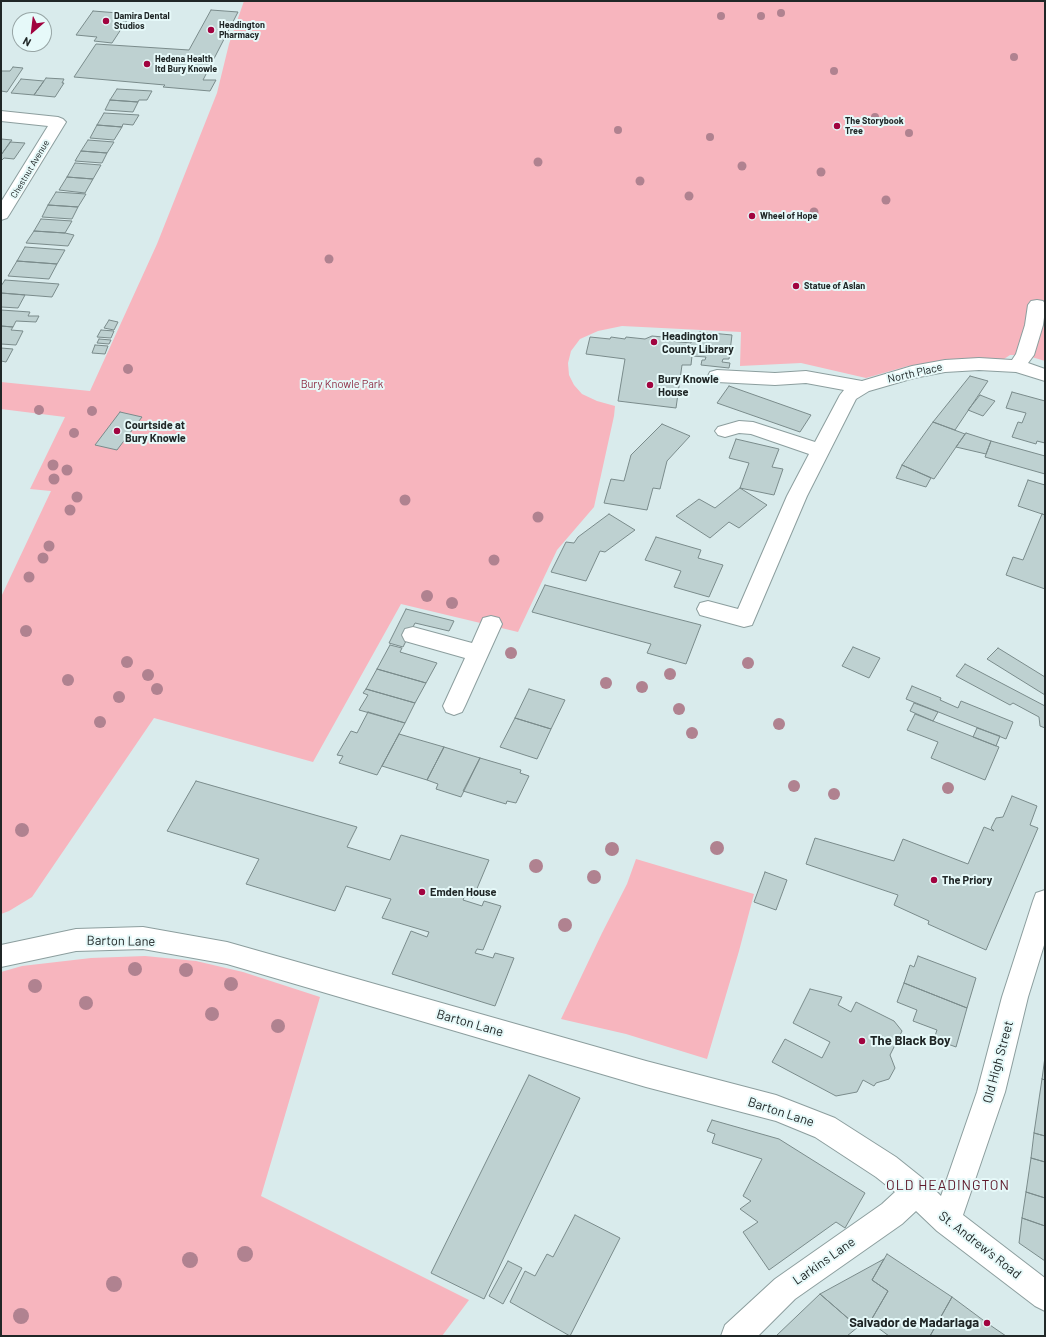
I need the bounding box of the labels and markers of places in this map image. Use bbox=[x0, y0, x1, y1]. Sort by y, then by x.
place label: Damira Dental Studios bbox=[114, 11, 170, 32]
marker: Damira Dental Studios bbox=[101, 16, 111, 26]
place label: Headington Pharmacy bbox=[219, 20, 265, 41]
marker: Headington Pharmacy bbox=[206, 25, 216, 35]
place label: Hedena Health ltd Bury Knowle bbox=[155, 54, 217, 75]
marker: Hedena Health ltd Bury Knowle bbox=[142, 59, 152, 69]
place label: The Storybook Tree bbox=[845, 116, 904, 137]
marker: The Storybook Tree bbox=[832, 121, 842, 131]
marker: Wheel of Hope bbox=[747, 211, 757, 221]
place label: Wheel of Hope bbox=[760, 211, 817, 221]
marker: Statue of Aslan bbox=[791, 281, 801, 291]
place label: Statue of Aslan bbox=[804, 281, 865, 291]
place label: Headington County Library bbox=[662, 329, 734, 355]
marker: Headington County Library bbox=[649, 337, 659, 347]
place label: Bury Knowle House bbox=[658, 372, 719, 398]
marker: Bury Knowle House bbox=[645, 380, 655, 390]
place label: Courtside at Bury Knowle bbox=[125, 418, 186, 444]
marker: Courtside at Bury Knowle bbox=[112, 426, 122, 436]
place label: The Priory bbox=[942, 873, 992, 887]
marker: The Priory bbox=[929, 875, 939, 885]
place label: Emden House bbox=[430, 885, 497, 899]
marker: Emden House bbox=[417, 887, 427, 897]
place label: The Black Boy bbox=[870, 1033, 950, 1049]
marker: The Black Boy bbox=[857, 1036, 867, 1046]
place label: Salvador de Madariaga bbox=[849, 1315, 979, 1331]
marker: Salvador de Madariaga bbox=[982, 1318, 992, 1328]

